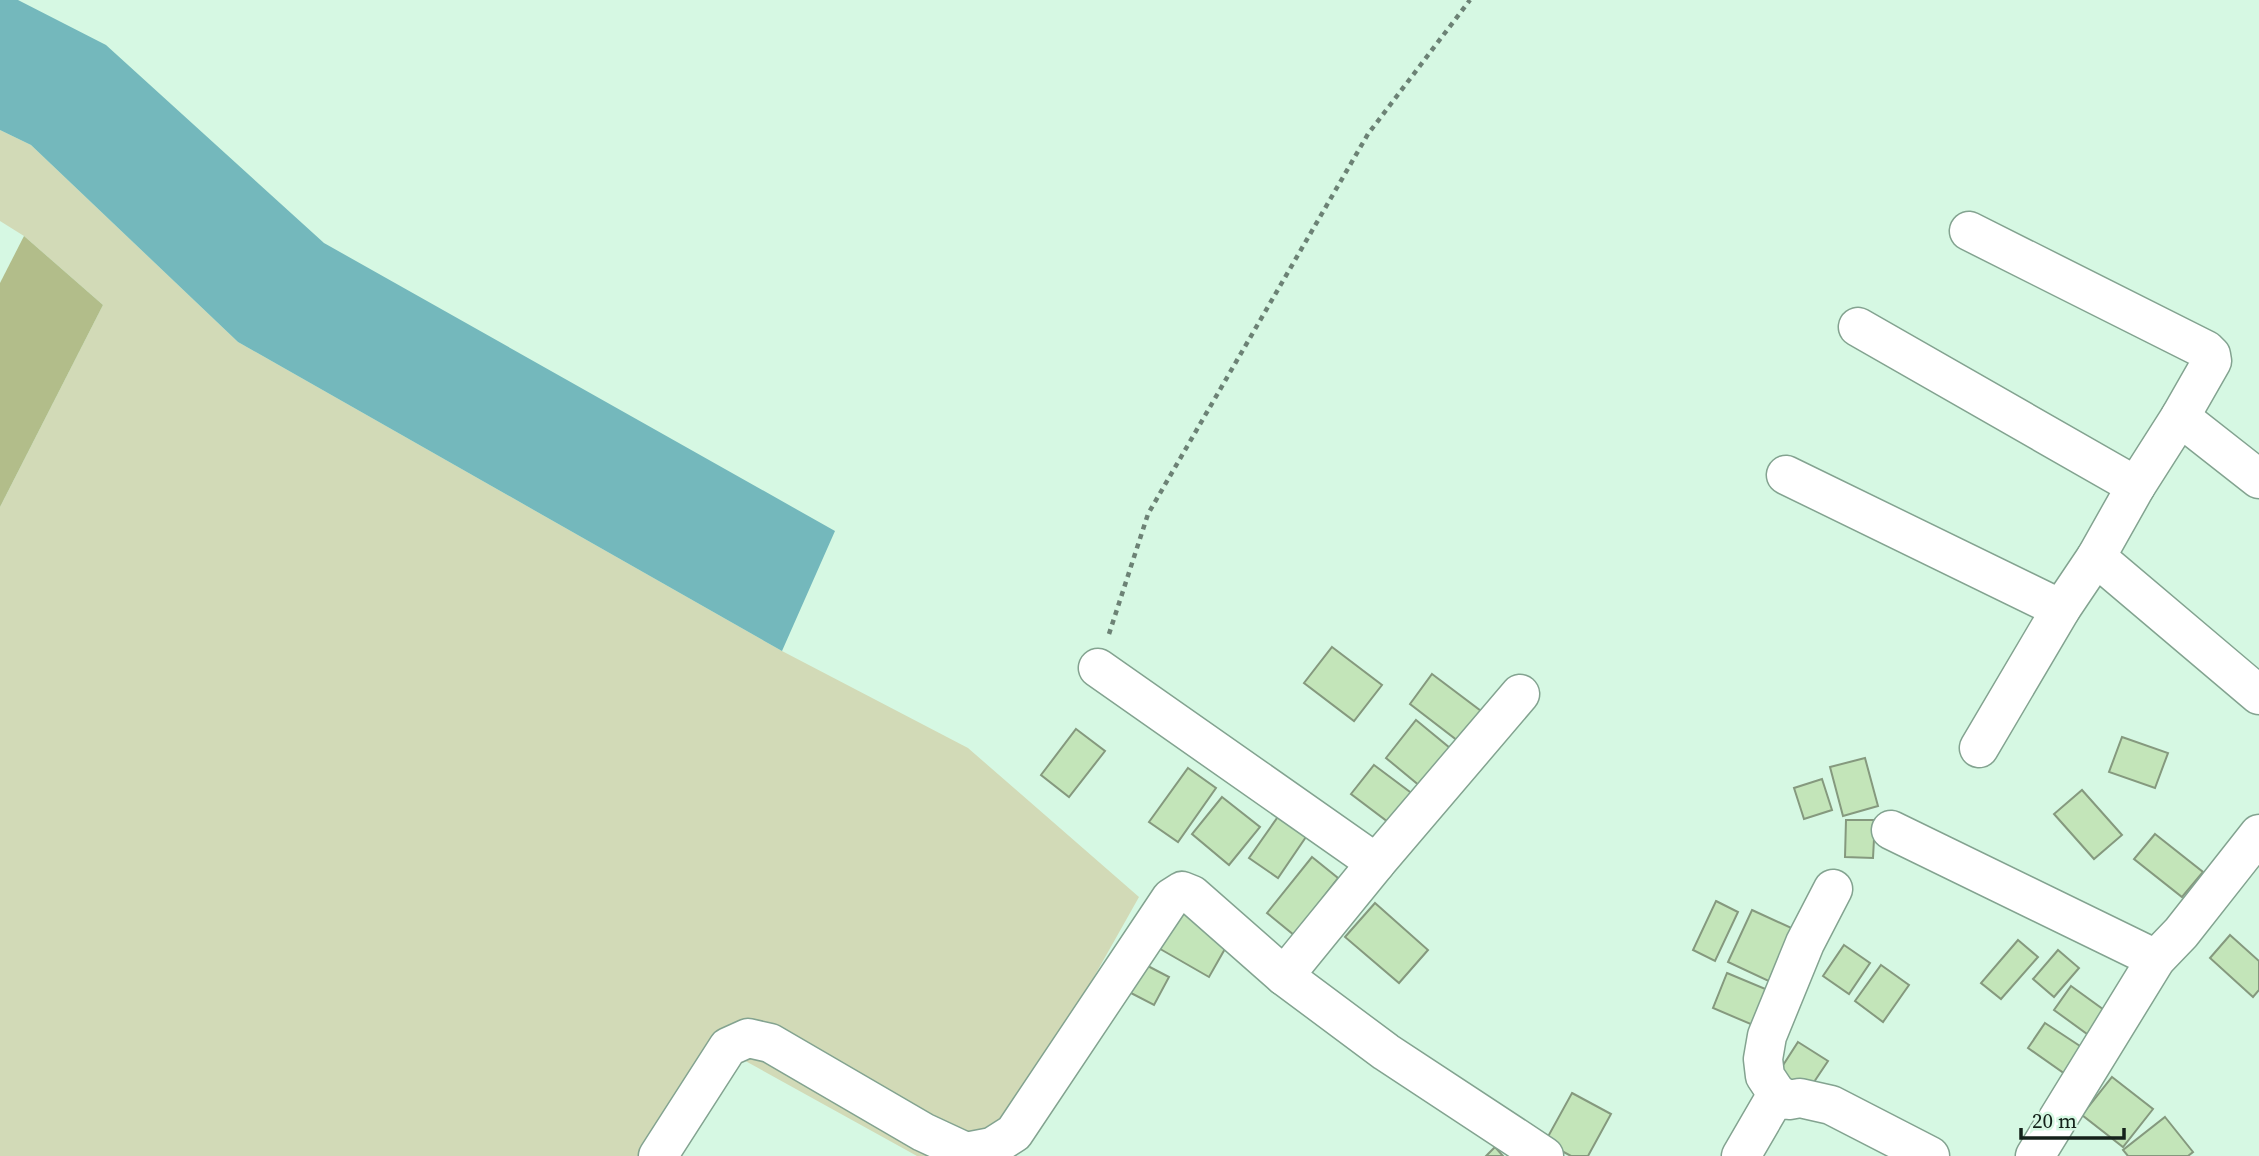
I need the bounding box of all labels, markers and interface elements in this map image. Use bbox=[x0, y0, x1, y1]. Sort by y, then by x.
scale bar bbox=[2021, 1096, 2124, 1140]
text: 20 m bbox=[2032, 1106, 2077, 1135]

